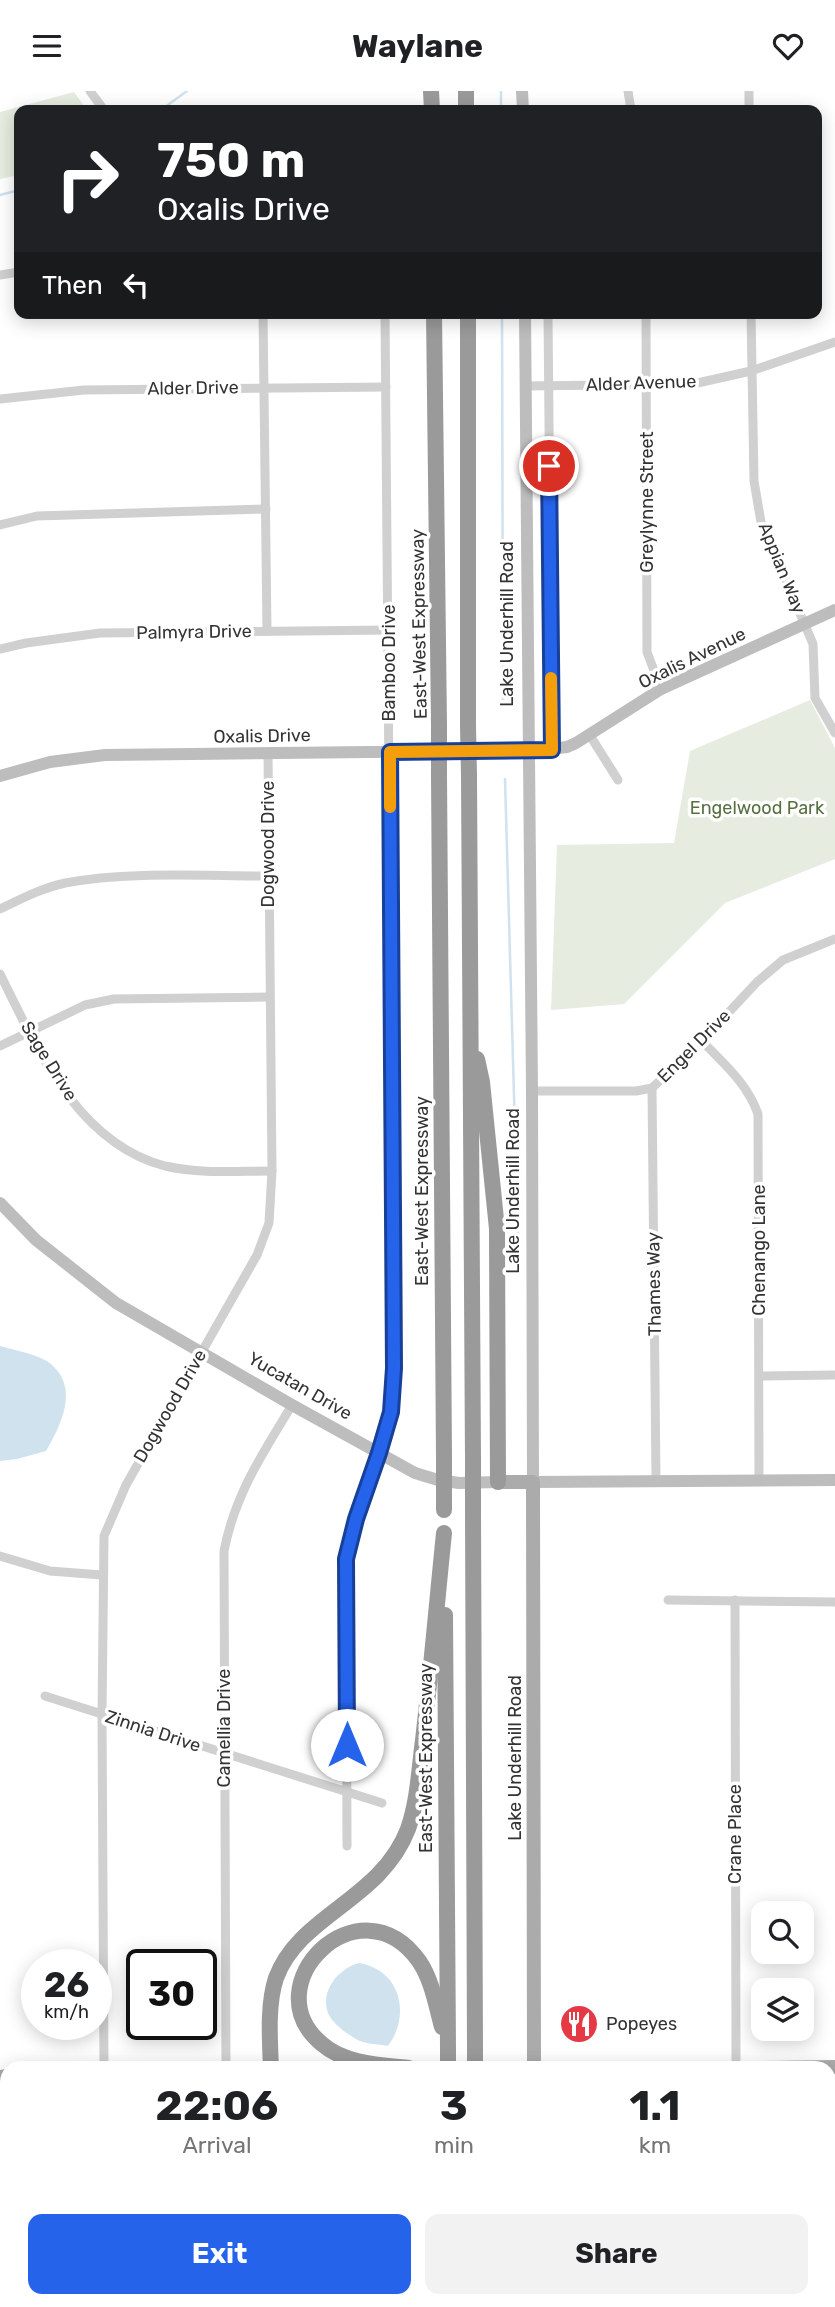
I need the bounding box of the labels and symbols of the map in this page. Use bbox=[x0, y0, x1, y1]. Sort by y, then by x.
street label: Alder Avenue bbox=[585, 370, 697, 396]
street label: Alder Drive bbox=[147, 376, 239, 400]
street label: Greylynne Street bbox=[636, 431, 658, 573]
pin bbox=[519, 436, 579, 496]
street label: Appian Way bbox=[754, 519, 810, 617]
street label: East-West Expressway bbox=[406, 529, 432, 719]
street label: Lake Underhill Road bbox=[496, 541, 518, 707]
street label: Bamboo Drive bbox=[378, 604, 400, 722]
street label: Palmyra Drive bbox=[136, 620, 252, 644]
street label: Oxalis Avenue bbox=[635, 623, 749, 693]
street label: Oxalis Drive bbox=[213, 724, 311, 748]
street label: Dogwood Drive bbox=[257, 781, 279, 907]
park label: Engelwood Park bbox=[690, 797, 825, 819]
street label: Engel Drive bbox=[653, 1005, 735, 1087]
street label: Sage Drive bbox=[16, 1017, 82, 1105]
street label: East-West Expressway bbox=[411, 1096, 433, 1286]
street label: Lake Underhill Road bbox=[502, 1108, 524, 1274]
street label: Chenango Lane bbox=[748, 1184, 770, 1316]
street label: Thames Way bbox=[642, 1232, 666, 1336]
street label: Dogwood Drive bbox=[129, 1346, 211, 1466]
street label: Yucatan Drive bbox=[244, 1347, 356, 1425]
street label: East-West Expressway bbox=[415, 1663, 437, 1853]
street label: Camellia Drive bbox=[213, 1669, 235, 1787]
street label: Lake Underhill Road bbox=[504, 1675, 526, 1841]
street label: Zinnia Drive bbox=[103, 1705, 203, 1757]
position arrow bbox=[310, 1708, 384, 1782]
street label: Crane Place bbox=[724, 1784, 746, 1884]
speed limit sign: 30 bbox=[126, 1949, 217, 2040]
restaurant icon: Popeyes bbox=[558, 2003, 600, 2045]
place label: Popeyes bbox=[606, 2013, 677, 2035]

